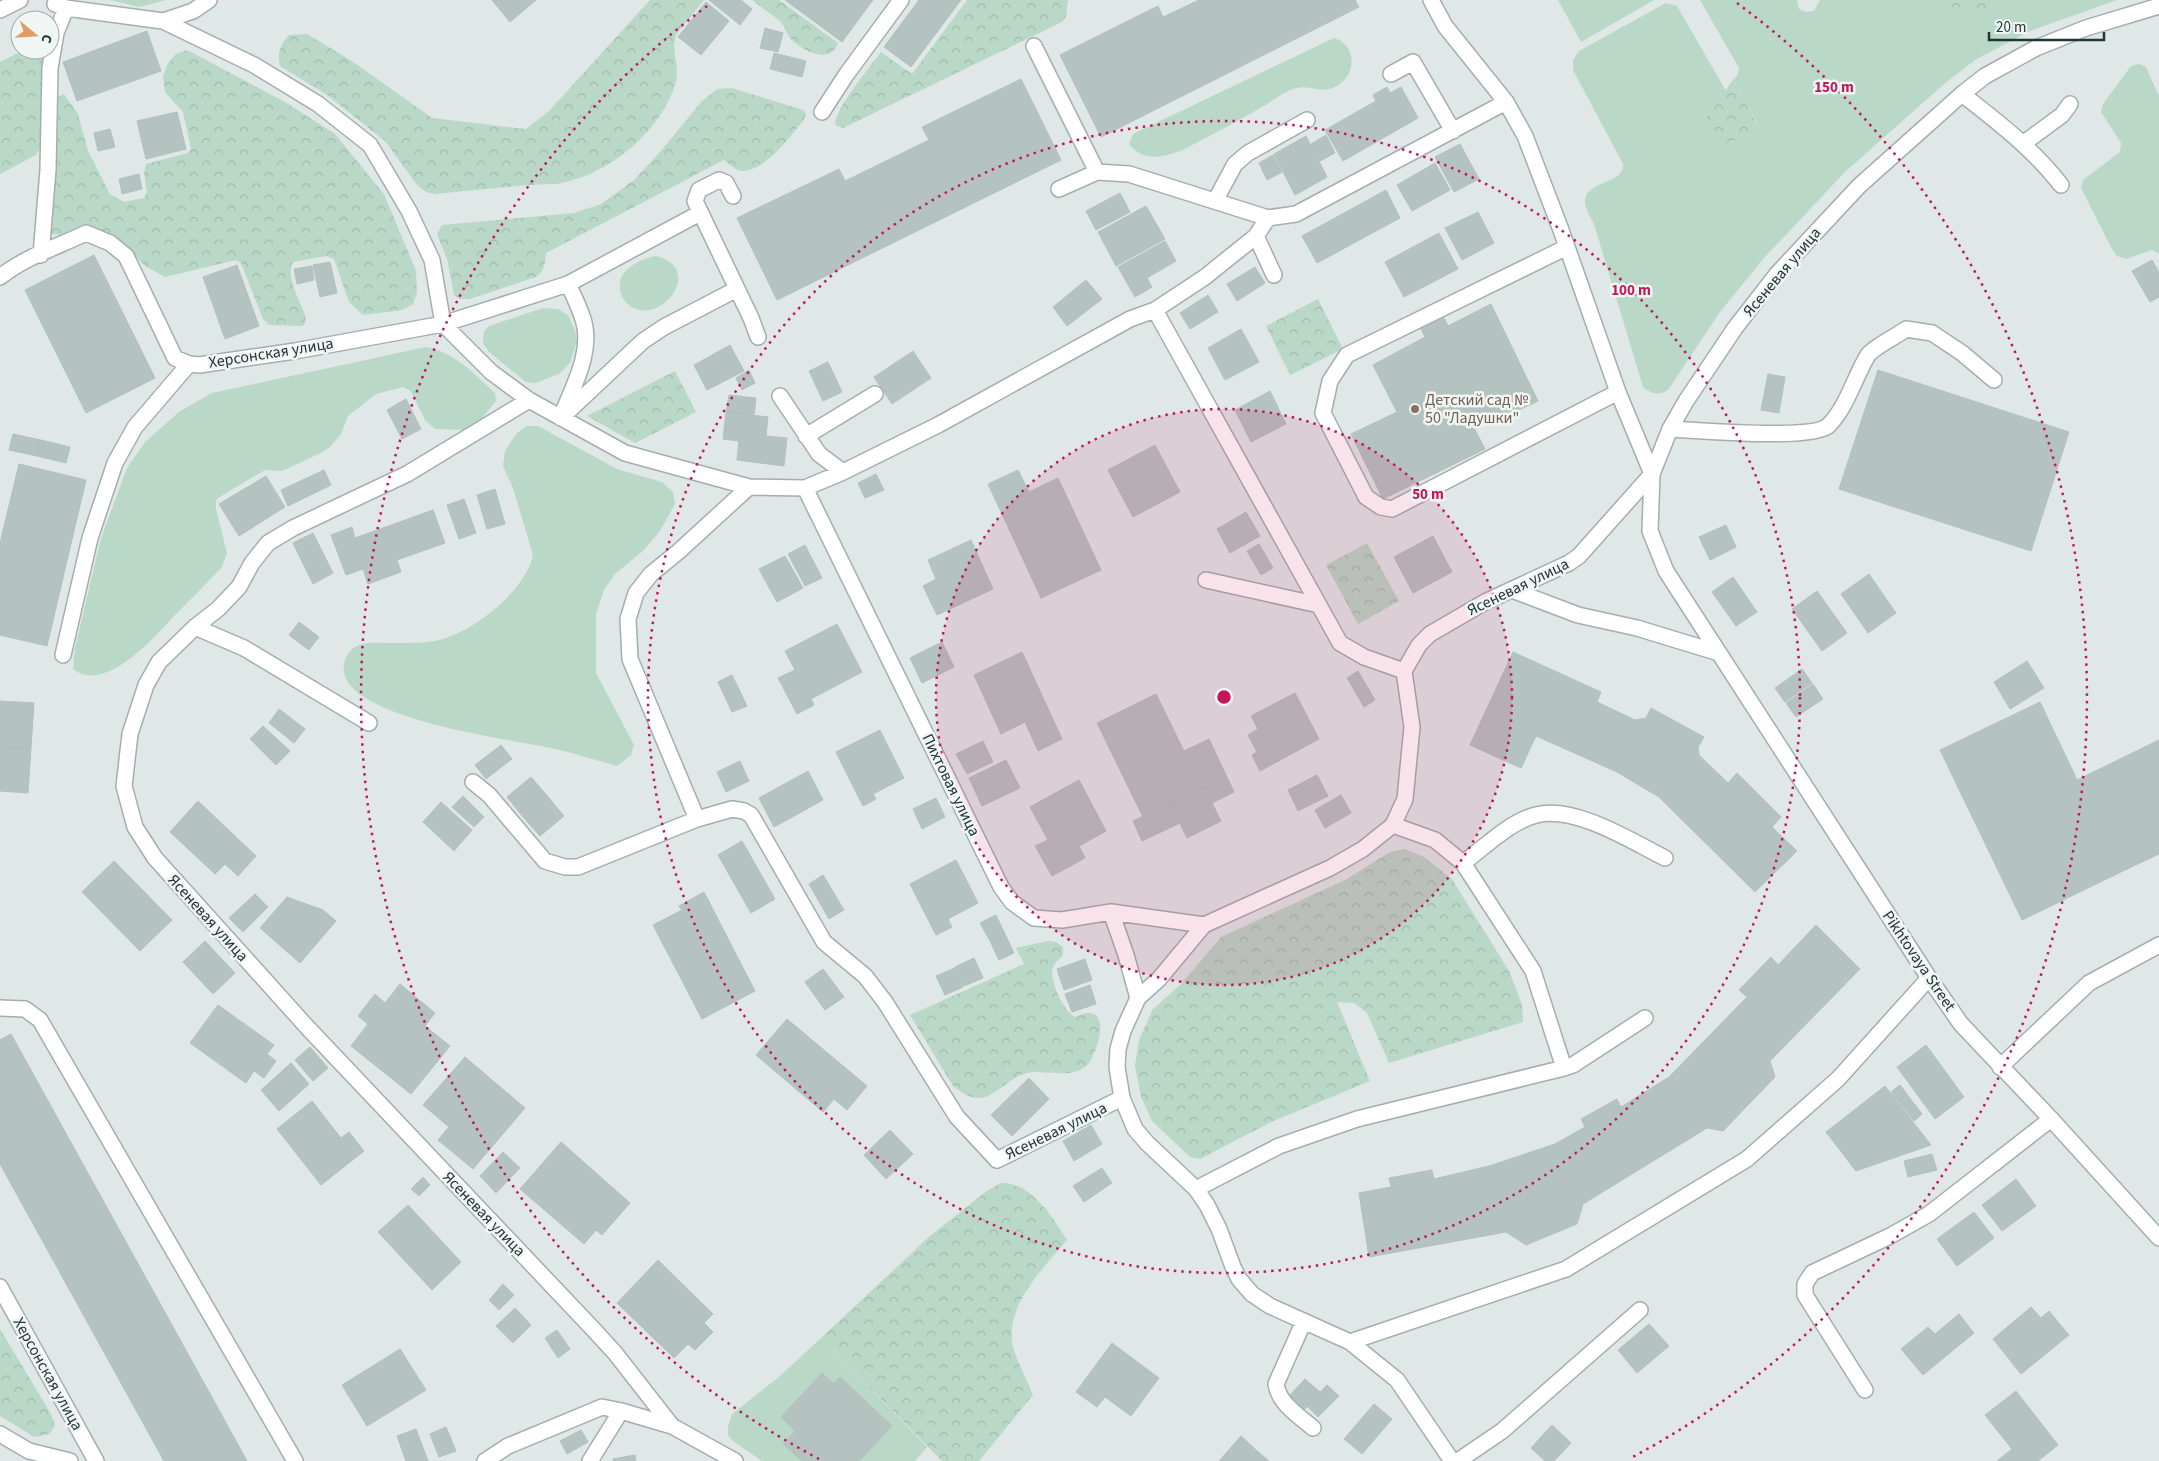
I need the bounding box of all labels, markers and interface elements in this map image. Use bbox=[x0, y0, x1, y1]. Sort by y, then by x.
north arrow bbox=[10, 10, 60, 60]
scale bar bbox=[1989, 10, 2104, 42]
text: 20 m bbox=[1996, 17, 2026, 38]
text: С bbox=[36, 32, 57, 46]
text: 150 m bbox=[1814, 77, 1854, 98]
street label: Ясеневая улица bbox=[1738, 223, 1826, 321]
text: 100 m bbox=[1611, 280, 1651, 301]
street label: Херсонская улица bbox=[207, 332, 335, 374]
place label: Детский сад № 50 "Ладушки" bbox=[1425, 389, 1529, 429]
marker: Детский сад № 50 "Ладушки" bbox=[1409, 403, 1421, 415]
text: 50 m bbox=[1412, 484, 1444, 505]
street label: Ясеневая улица bbox=[1463, 553, 1573, 621]
centre of rings bbox=[1215, 688, 1233, 706]
street label: Пихтовая улица bbox=[917, 730, 985, 840]
street label: Ясеневая улица bbox=[163, 869, 253, 967]
street label: Pikhtovaya Street bbox=[1877, 906, 1961, 1016]
street label: Ясеневая улица bbox=[1001, 1097, 1111, 1165]
street label: Ясеневая улица bbox=[438, 1167, 530, 1261]
street label: Херсонская улица bbox=[8, 1314, 88, 1434]

